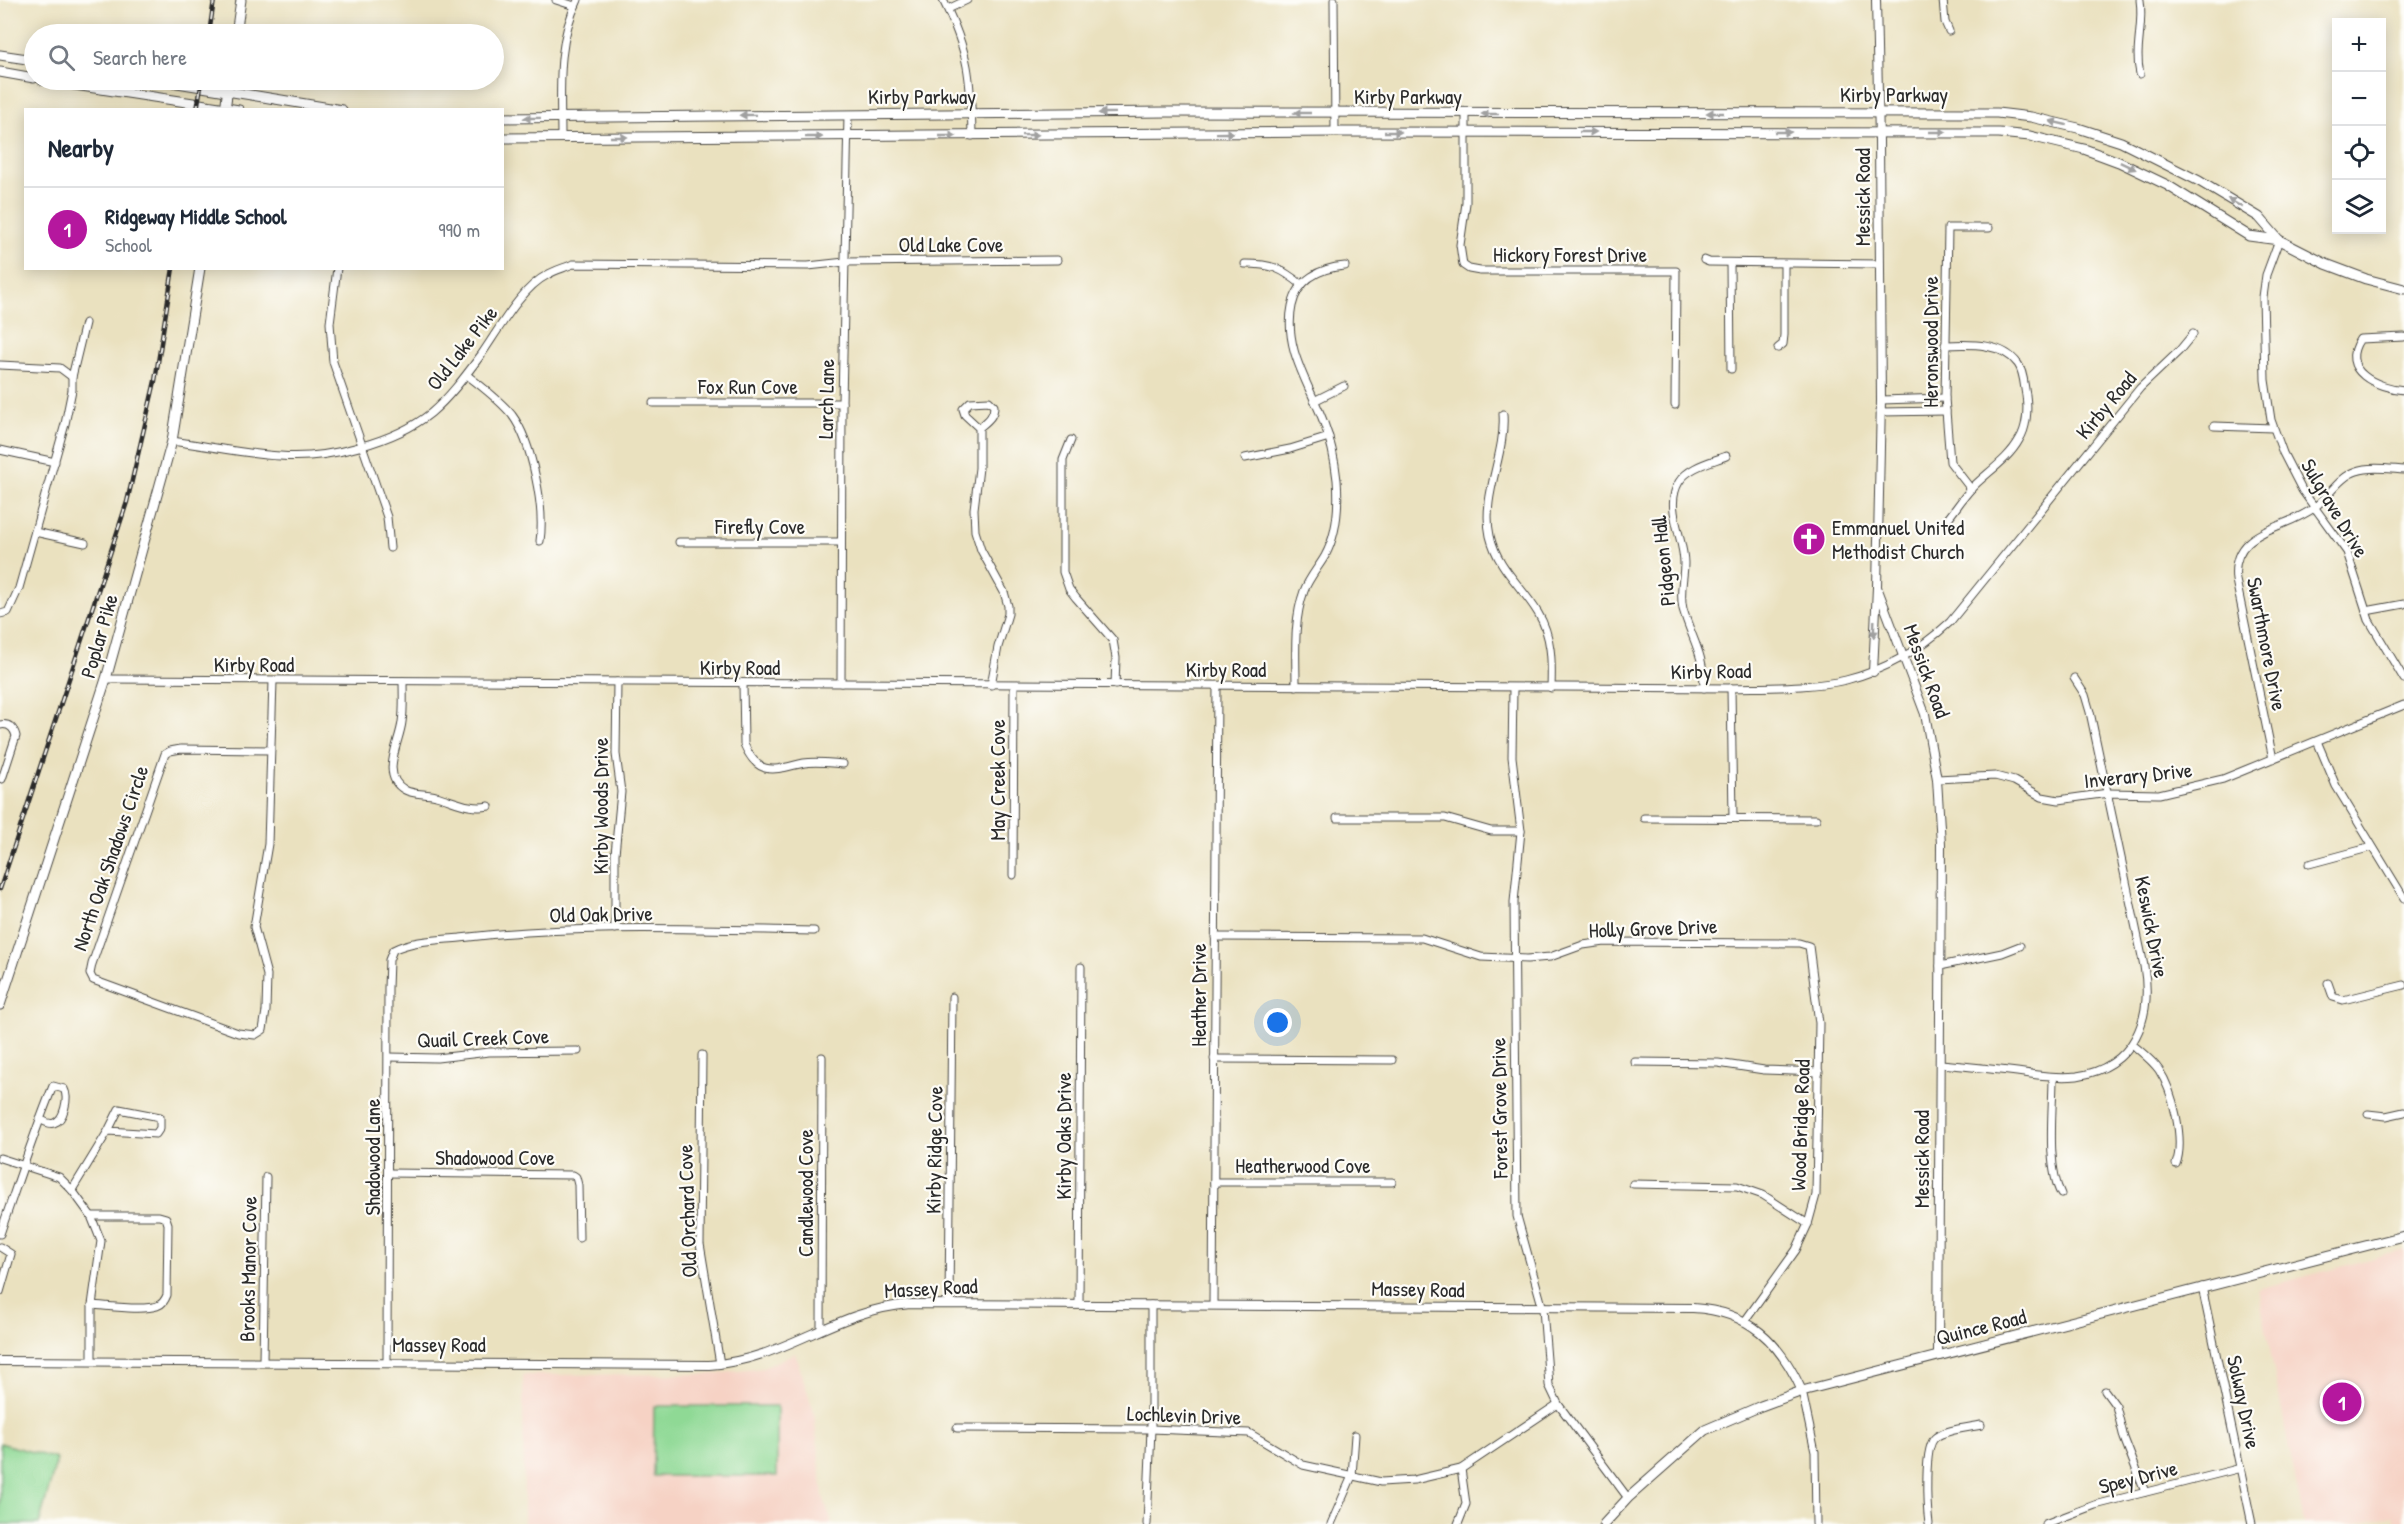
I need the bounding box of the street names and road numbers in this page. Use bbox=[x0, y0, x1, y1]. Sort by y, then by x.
street label: Kirby Parkway bbox=[1840, 80, 1948, 109]
street label: Kirby Parkway bbox=[868, 82, 976, 111]
street label: Kirby Parkway bbox=[1354, 82, 1462, 111]
street label: Messick Road bbox=[1848, 148, 1877, 246]
street label: Old Lake Cove bbox=[899, 230, 1003, 259]
street label: Hickory Forest Drive bbox=[1493, 240, 1647, 269]
street label: Heronswood Drive bbox=[1916, 276, 1945, 408]
street label: Old Lake Pike bbox=[420, 300, 504, 396]
street label: Larch Lane bbox=[811, 359, 841, 439]
street label: Kirby Road bbox=[2069, 365, 2143, 445]
street label: Fox Run Cove bbox=[697, 372, 798, 401]
street label: Sulgrave Drive bbox=[2294, 453, 2376, 563]
street label: Firefly Cove bbox=[714, 512, 805, 541]
street label: Pidgeon Hall bbox=[1644, 513, 1682, 608]
street label: Swarthmore Drive bbox=[2240, 575, 2294, 713]
street label: Poplar Pike bbox=[73, 591, 125, 681]
street label: Messick Road bbox=[1897, 620, 1957, 722]
street label: Kirby Road bbox=[214, 650, 294, 679]
street label: Kirby Road bbox=[700, 653, 780, 682]
street label: Kirby Road bbox=[1186, 655, 1266, 684]
street label: Kirby Road bbox=[1670, 656, 1752, 686]
street label: May Creek Cove bbox=[983, 719, 1012, 841]
street label: Kirby Woods Drive bbox=[586, 738, 615, 874]
street label: Inverary Drive bbox=[2082, 755, 2194, 795]
street label: North Oak Shadows Circle bbox=[65, 761, 155, 955]
street label: Keswick Drive bbox=[2128, 874, 2176, 980]
street label: Old Oak Drive bbox=[549, 899, 653, 929]
street label: Holly Grove Drive bbox=[1588, 911, 1718, 945]
street label: Heather Drive bbox=[1184, 943, 1213, 1047]
street label: Quail Creek Cove bbox=[416, 1021, 550, 1055]
street label: Forest Grove Drive bbox=[1483, 1037, 1515, 1180]
street label: Wood Bridge Road bbox=[1783, 1059, 1817, 1191]
street label: Kirby Oaks Drive bbox=[1049, 1072, 1078, 1200]
street label: Kirby Ridge Cove bbox=[918, 1086, 950, 1214]
street label: Shadowood Lane bbox=[358, 1099, 387, 1215]
street label: Messick Road bbox=[1907, 1110, 1936, 1208]
street label: Candlewood Cove bbox=[791, 1129, 820, 1257]
street label: Shadowood Cove bbox=[435, 1143, 555, 1172]
street label: Old Orchard Cove bbox=[670, 1144, 704, 1278]
street label: Heatherwood Cove bbox=[1235, 1151, 1371, 1180]
street label: Brooks Manor Cove bbox=[232, 1196, 264, 1342]
street label: Massey Road bbox=[884, 1271, 978, 1305]
street label: Massey Road bbox=[1371, 1274, 1465, 1304]
street label: Quince Road bbox=[1933, 1302, 2029, 1352]
street label: Massey Road bbox=[392, 1330, 486, 1359]
street label: Solway Drive bbox=[2220, 1353, 2268, 1451]
street label: Lochlevin Drive bbox=[1126, 1399, 1242, 1431]
street label: Spey Drive bbox=[2096, 1453, 2180, 1501]

